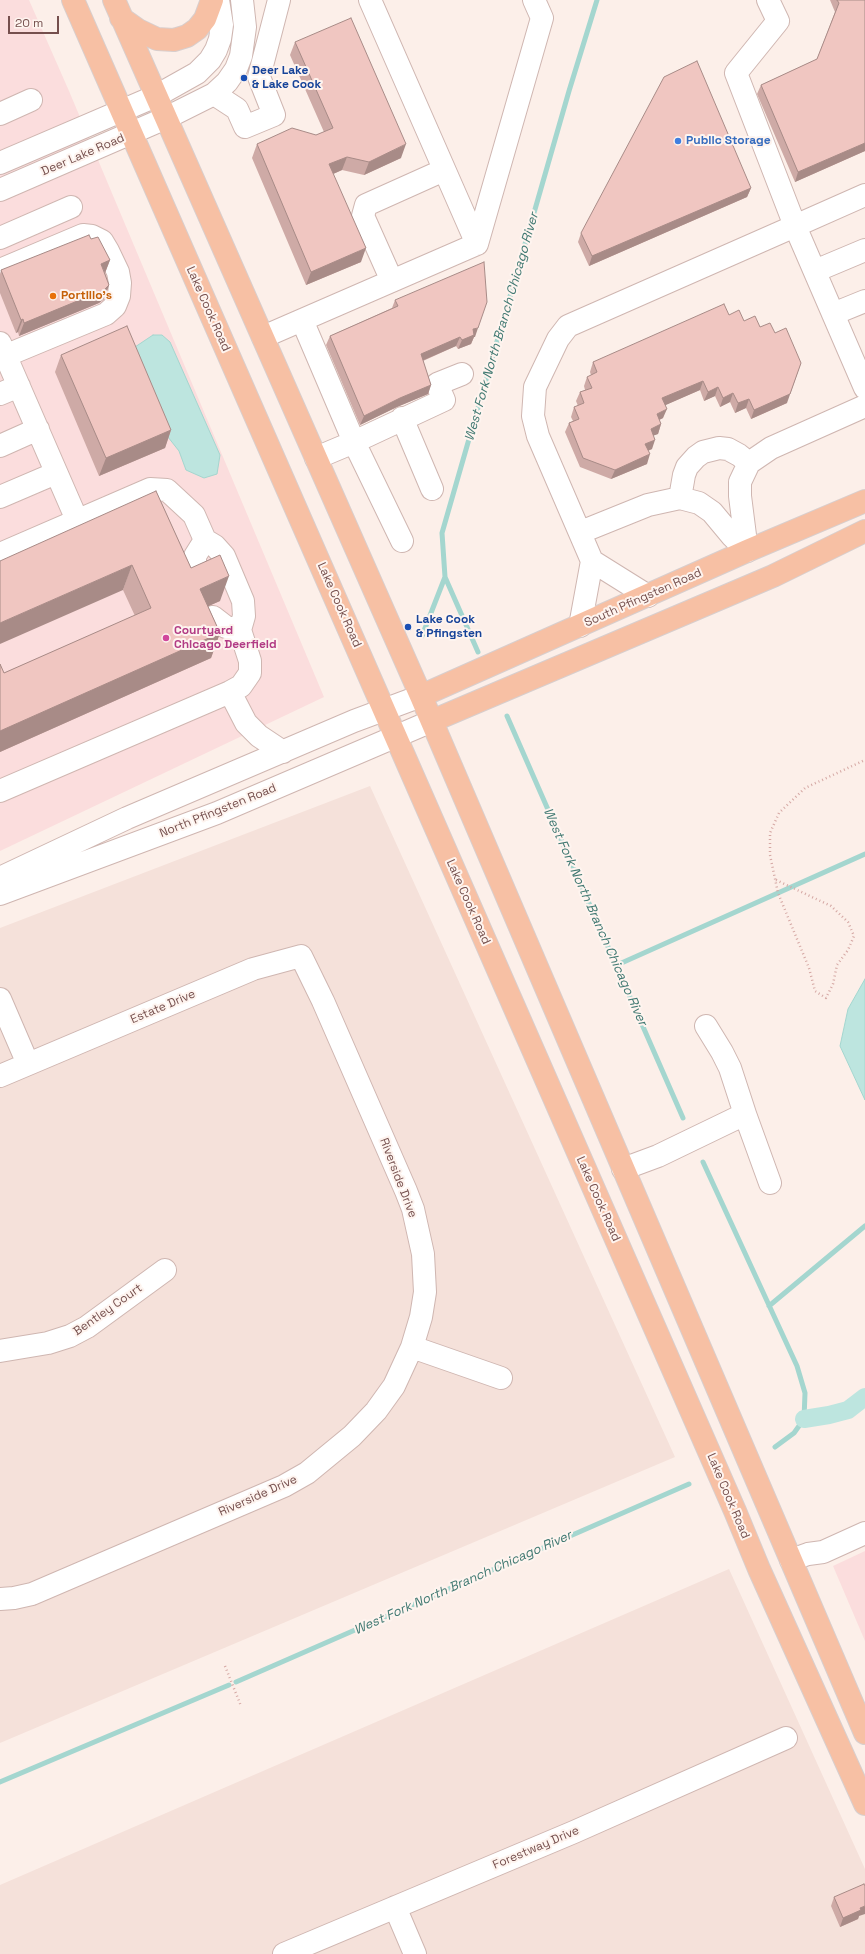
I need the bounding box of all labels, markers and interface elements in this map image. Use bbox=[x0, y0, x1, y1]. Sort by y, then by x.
scale bar bbox=[10, 8, 61, 34]
text: 20 m bbox=[15, 15, 43, 31]
place label: Deer Lake & Lake Cook bbox=[252, 64, 321, 92]
marker: Deer Lake & Lake Cook bbox=[239, 73, 249, 83]
street label: Deer Lake Road bbox=[39, 131, 127, 179]
place label: Public Storage bbox=[686, 134, 771, 148]
marker: Public Storage bbox=[673, 136, 683, 146]
water label: West Fork North Branch Chicago River bbox=[462, 211, 542, 443]
street label: Lake Cook Road bbox=[183, 264, 233, 354]
place label: Portillo's bbox=[61, 289, 112, 303]
marker: Portillo's bbox=[48, 291, 58, 301]
street label: Lake Cook Road bbox=[314, 560, 364, 650]
street label: South Pfingsten Road bbox=[582, 566, 704, 630]
place label: Lake Cook & Pfingsten bbox=[416, 613, 482, 641]
marker: Lake Cook & Pfingsten bbox=[403, 622, 413, 632]
place label: Courtyard Chicago Deerfield bbox=[174, 624, 277, 652]
marker: Courtyard Chicago Deerfield bbox=[161, 633, 171, 643]
street label: North Pfingsten Road bbox=[158, 781, 278, 841]
water label: West Fork North Branch Chicago River bbox=[540, 806, 650, 1028]
street label: Lake Cook Road bbox=[443, 857, 493, 947]
street label: Estate Drive bbox=[128, 987, 198, 1027]
street label: Riverside Drive bbox=[376, 1136, 420, 1220]
street label: Lake Cook Road bbox=[573, 1154, 623, 1244]
street label: Bentley Court bbox=[71, 1281, 145, 1339]
street label: Lake Cook Road bbox=[704, 1451, 752, 1541]
street label: Riverside Drive bbox=[217, 1472, 299, 1520]
water label: West Fork North Branch Chicago River bbox=[352, 1528, 574, 1638]
street label: Forestway Drive bbox=[491, 1823, 581, 1873]

